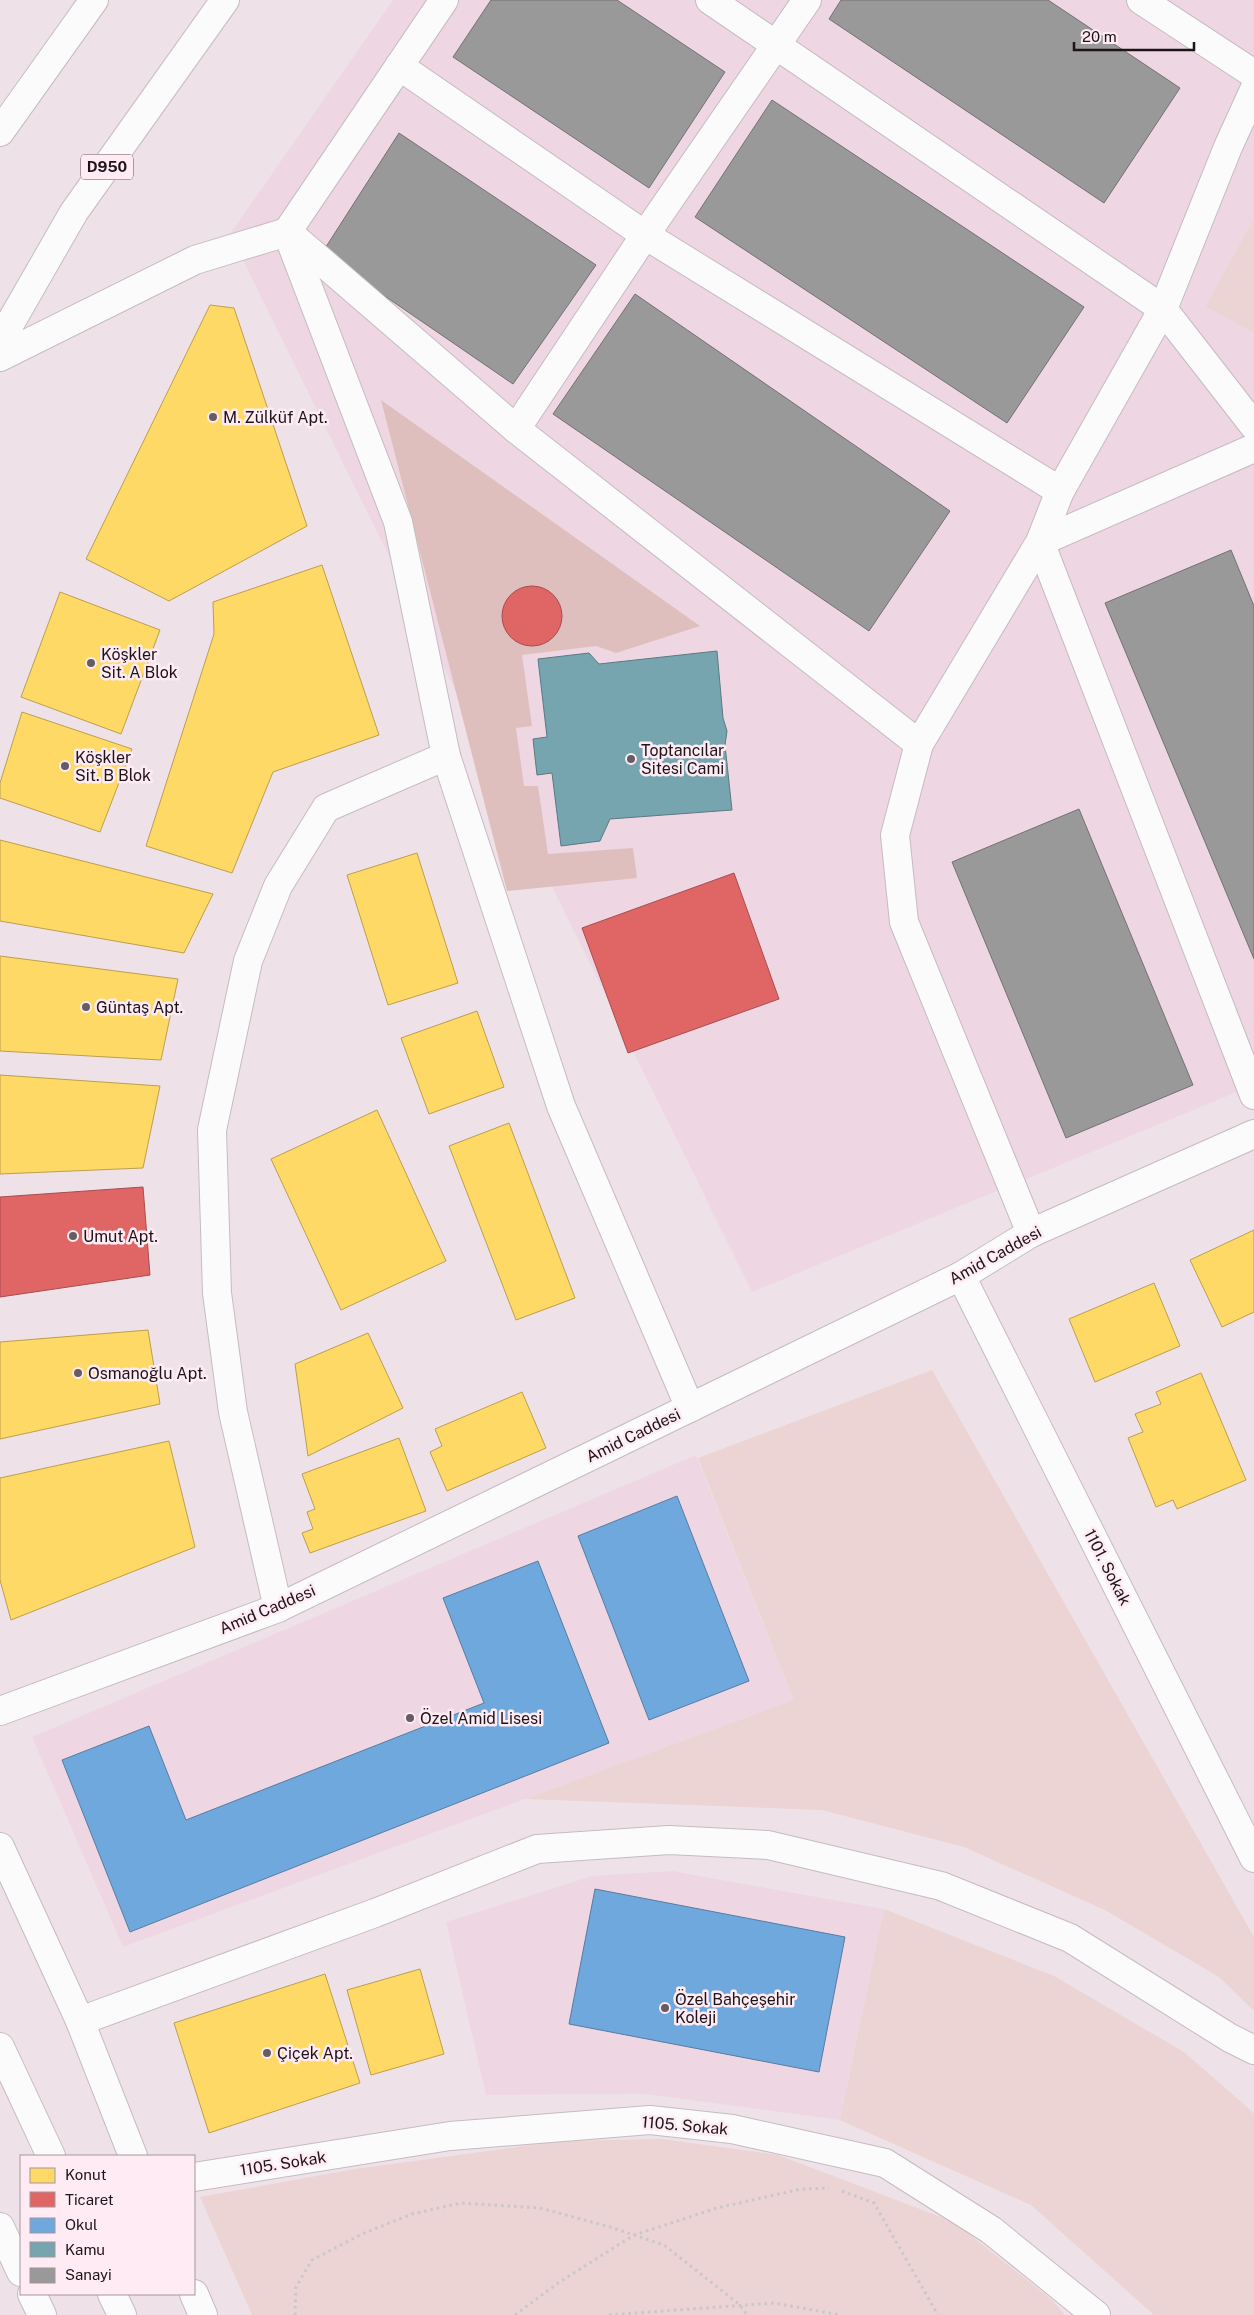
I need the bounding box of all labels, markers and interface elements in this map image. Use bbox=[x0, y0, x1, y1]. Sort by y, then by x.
scale bar bbox=[1074, 20, 1194, 52]
text: 20 m bbox=[1082, 28, 1117, 45]
road number: D950 bbox=[81, 154, 133, 180]
place label: M. Zülküf Apt. bbox=[223, 408, 328, 427]
marker: M. Zülküf Apt. bbox=[207, 411, 219, 423]
place label: Köşkler Sit. A Blok bbox=[101, 645, 178, 682]
marker: Köşkler Sit. A Blok bbox=[85, 657, 97, 669]
place label: Toptancılar Sitesi Cami bbox=[641, 741, 724, 778]
place label: Köşkler Sit. B Blok bbox=[75, 748, 151, 785]
marker: Toptancılar Sitesi Cami bbox=[625, 753, 637, 765]
marker: Köşkler Sit. B Blok bbox=[59, 760, 71, 772]
place label: Güntaş Apt. bbox=[96, 998, 183, 1017]
marker: Güntaş Apt. bbox=[80, 1001, 92, 1013]
street label: Amid Caddesi bbox=[946, 1222, 1045, 1289]
place label: Umut Apt. bbox=[83, 1227, 158, 1246]
marker: Umut Apt. bbox=[67, 1230, 79, 1242]
place label: Osmanoğlu Apt. bbox=[88, 1364, 207, 1383]
marker: Osmanoğlu Apt. bbox=[72, 1367, 84, 1379]
street label: Amid Caddesi bbox=[583, 1404, 683, 1466]
street label: 1101. Sokak bbox=[1080, 1526, 1135, 1609]
street label: Amid Caddesi bbox=[216, 1581, 318, 1638]
place label: Özel Amid Lisesi bbox=[420, 1708, 542, 1728]
marker: Özel Amid Lisesi bbox=[404, 1712, 416, 1724]
place label: Özel Bahçeşehir Koleji bbox=[675, 1989, 795, 2027]
marker: Özel Bahçeşehir Koleji bbox=[659, 2002, 671, 2014]
place label: Çiçek Apt. bbox=[277, 2044, 353, 2063]
marker: Çiçek Apt. bbox=[261, 2047, 273, 2059]
street label: 1105. Sokak bbox=[641, 2112, 729, 2139]
street label: 1105. Sokak bbox=[239, 2147, 327, 2180]
legend bbox=[20, 2155, 195, 2295]
text: Konut bbox=[65, 2166, 107, 2183]
text: Ticaret bbox=[65, 2191, 114, 2208]
text: Okul bbox=[65, 2216, 98, 2233]
text: Kamu bbox=[65, 2241, 105, 2258]
text: Sanayi bbox=[65, 2266, 112, 2283]

